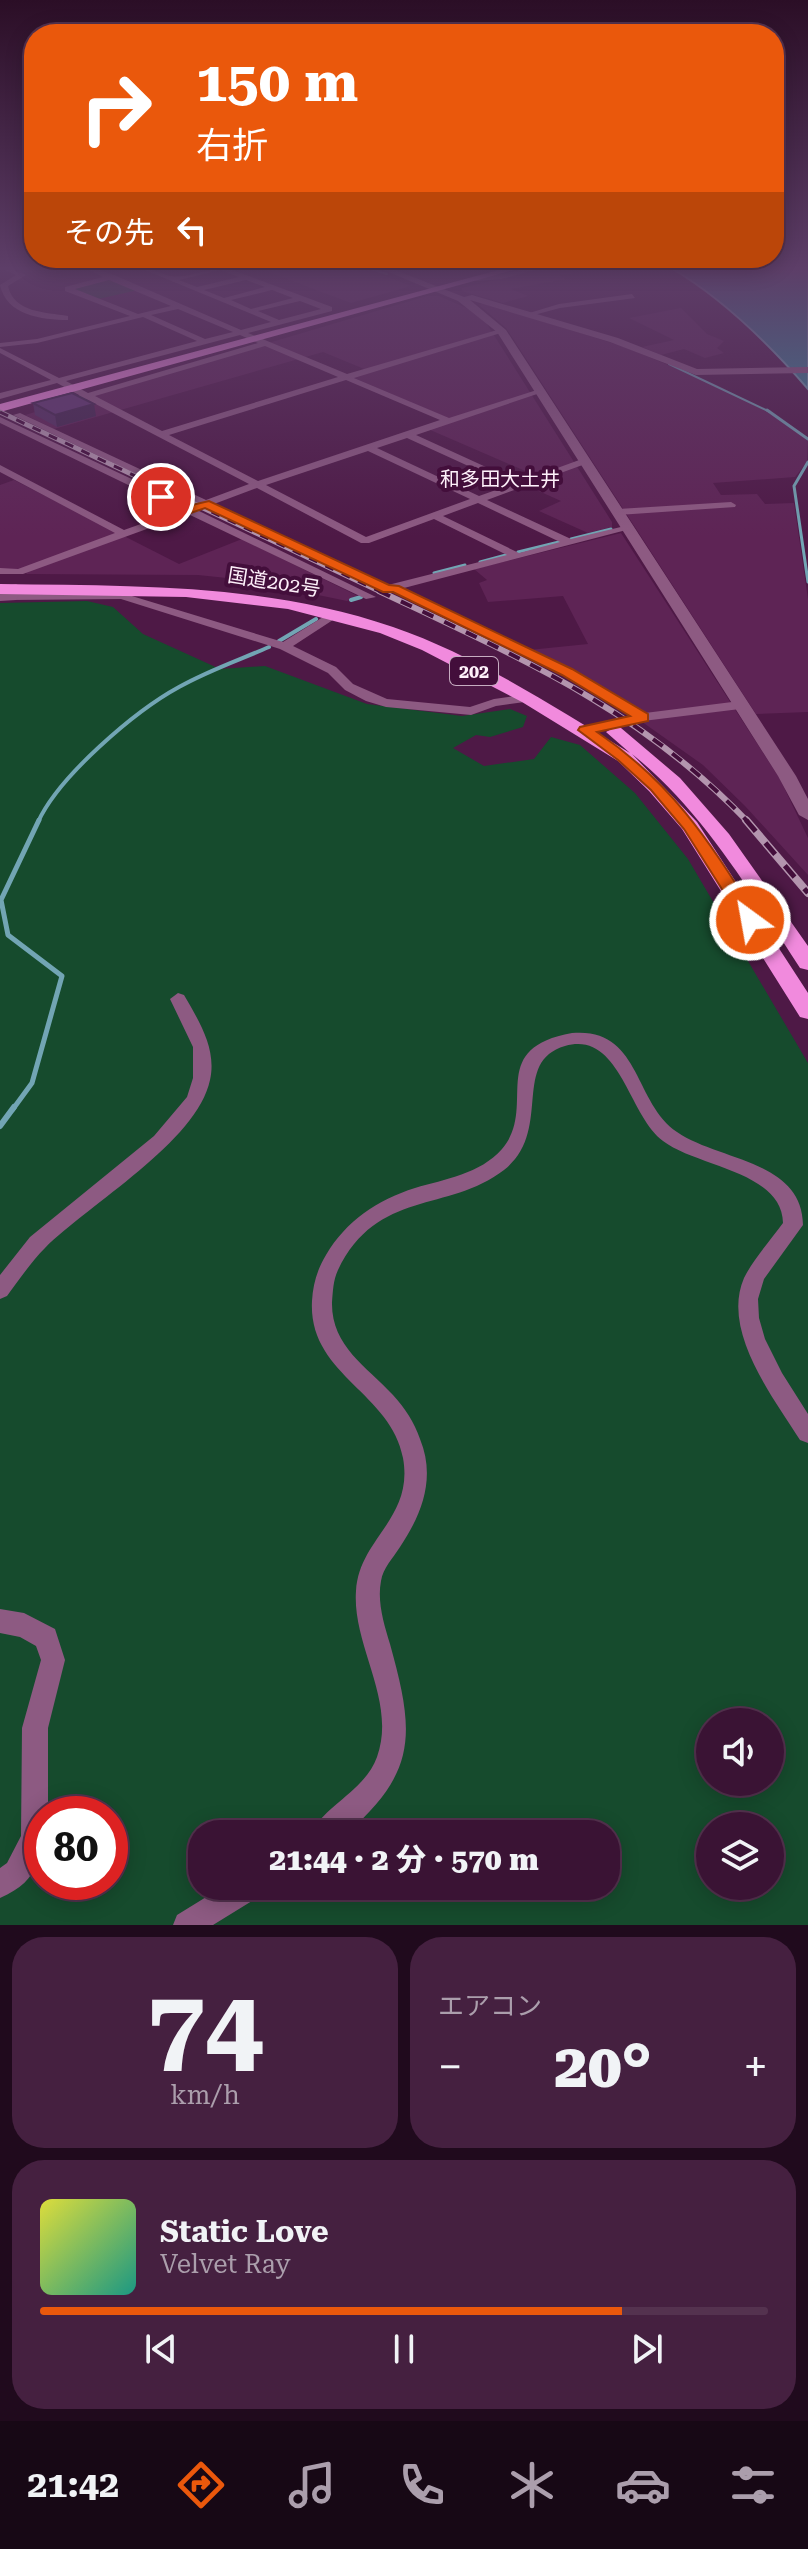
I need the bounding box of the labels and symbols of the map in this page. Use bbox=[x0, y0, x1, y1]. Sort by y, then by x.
pin bbox=[127, 463, 195, 531]
district label: 和多田大土井 bbox=[440, 467, 560, 491]
street label: 国道202号 bbox=[226, 563, 322, 601]
road number: 202 bbox=[450, 657, 498, 685]
position arrow bbox=[708, 878, 792, 962]
speed limit sign: 80 bbox=[24, 1796, 128, 1900]

